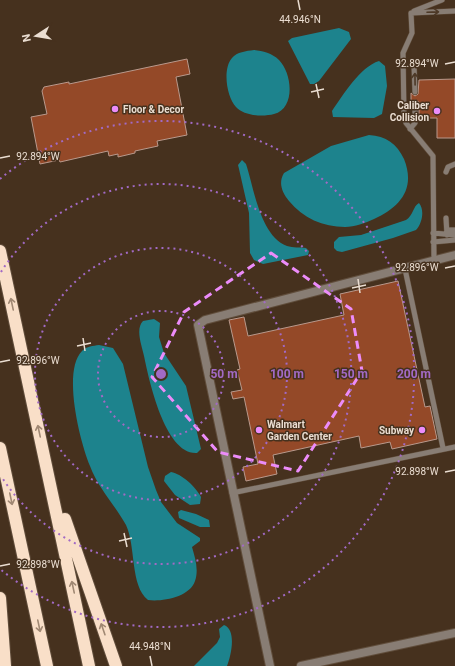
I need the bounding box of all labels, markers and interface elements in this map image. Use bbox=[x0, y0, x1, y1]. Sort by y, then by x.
one-way arrow bbox=[426, 8, 439, 16]
text: 44.946°N bbox=[279, 14, 321, 25]
north arrow bbox=[16, 16, 56, 56]
text: N bbox=[19, 33, 34, 43]
text: 92.894°W bbox=[395, 58, 439, 69]
one-way arrow bbox=[411, 73, 419, 86]
place label: Caliber Collision bbox=[390, 100, 429, 123]
marker: Floor & Decor bbox=[110, 104, 120, 114]
place label: Floor & Decor bbox=[123, 104, 184, 115]
marker: Caliber Collision bbox=[432, 106, 442, 116]
text: 92.894°W bbox=[16, 151, 60, 162]
text: 92.896°W bbox=[395, 262, 439, 273]
one-way arrow bbox=[7, 298, 15, 311]
text: 92.896°W bbox=[16, 355, 60, 366]
centre of rings bbox=[154, 367, 168, 381]
text: 50 m bbox=[210, 367, 238, 381]
text: 100 m bbox=[270, 367, 304, 381]
text: 150 m bbox=[334, 367, 368, 381]
text: 200 m bbox=[397, 367, 431, 381]
place label: Walmart Garden Center bbox=[267, 419, 332, 442]
one-way arrow bbox=[35, 425, 43, 438]
marker: Walmart Garden Center bbox=[254, 425, 264, 435]
place label: Subway bbox=[379, 425, 415, 436]
marker: Subway bbox=[417, 425, 427, 435]
text: 92.898°W bbox=[395, 466, 439, 477]
one-way arrow bbox=[8, 493, 16, 506]
text: 92.898°W bbox=[16, 559, 60, 570]
one-way arrow bbox=[68, 581, 76, 594]
one-way arrow bbox=[35, 620, 43, 633]
one-way arrow bbox=[98, 624, 106, 636]
text: 44.948°N bbox=[129, 641, 171, 652]

